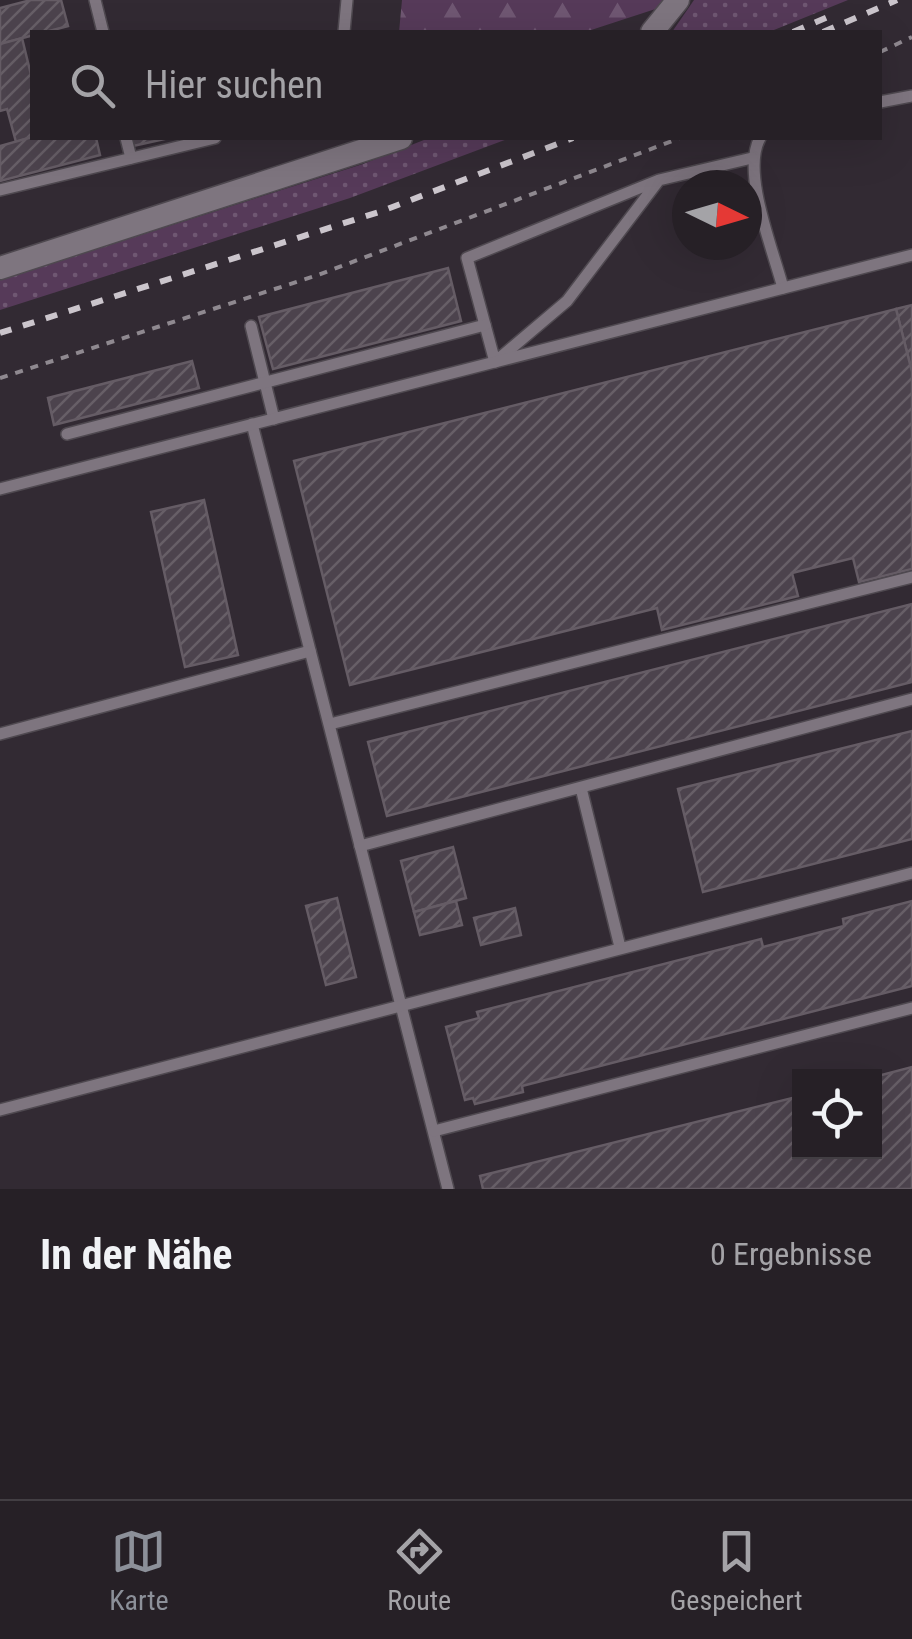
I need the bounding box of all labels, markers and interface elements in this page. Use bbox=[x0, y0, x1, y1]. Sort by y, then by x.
search box bbox=[30, 30, 882, 140]
icon: search bbox=[65, 58, 120, 113]
text: Hier suchen bbox=[145, 63, 323, 107]
north arrow bbox=[672, 170, 762, 260]
map controls bbox=[792, 1069, 882, 1159]
button: locate bbox=[792, 1069, 882, 1159]
text: In der Nähe bbox=[40, 1230, 232, 1279]
text: 0 Ergebnisse bbox=[710, 1235, 872, 1273]
tab: Karte bbox=[109, 1524, 169, 1617]
tab: Route bbox=[387, 1524, 451, 1617]
tab: Gespeichert bbox=[670, 1524, 803, 1617]

